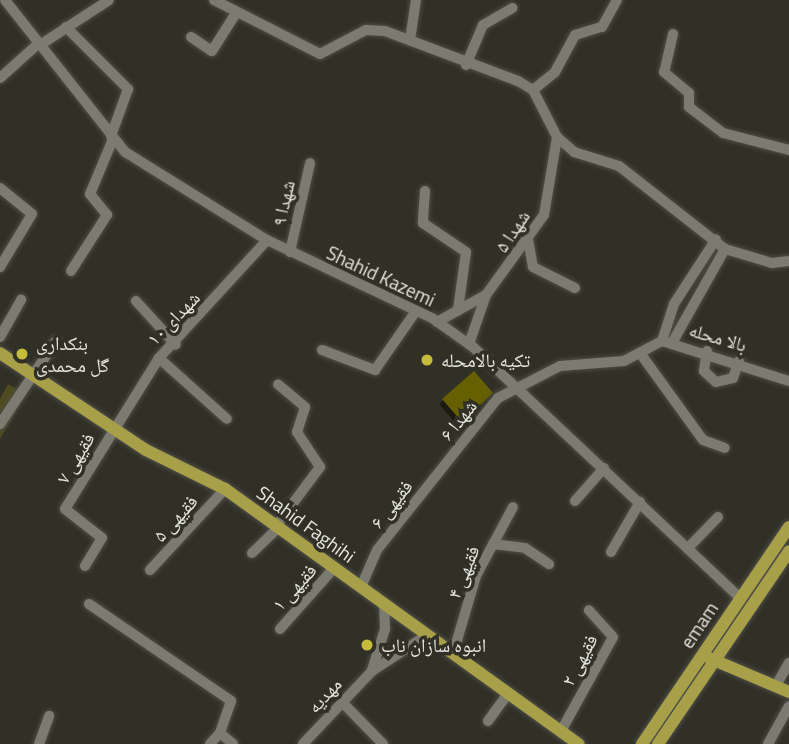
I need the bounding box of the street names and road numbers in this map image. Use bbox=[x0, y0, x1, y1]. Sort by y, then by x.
street label: شهدا ۹ bbox=[267, 178, 299, 228]
street label: شهدا ۵ bbox=[490, 206, 534, 256]
street label: Shahid Kazemi bbox=[323, 241, 439, 311]
street label: شهدای ۱۰ bbox=[142, 286, 204, 350]
street label: بالا محله bbox=[687, 318, 749, 356]
street label: شهدا ۶ bbox=[435, 395, 481, 445]
street label: فقیهی ۷ bbox=[51, 428, 99, 488]
street label: فقیهی ۶ bbox=[365, 475, 417, 533]
street label: Shahid Faghihi bbox=[252, 481, 360, 567]
street label: فقیهی ۵ bbox=[148, 490, 202, 546]
street label: فقیهی ۴ bbox=[442, 542, 484, 602]
street label: فقیهی ۱ bbox=[267, 559, 321, 615]
street label: emam bbox=[675, 598, 723, 652]
street label: فقیهی ۲ bbox=[556, 630, 602, 690]
street label: مهدیه bbox=[302, 673, 346, 717]

